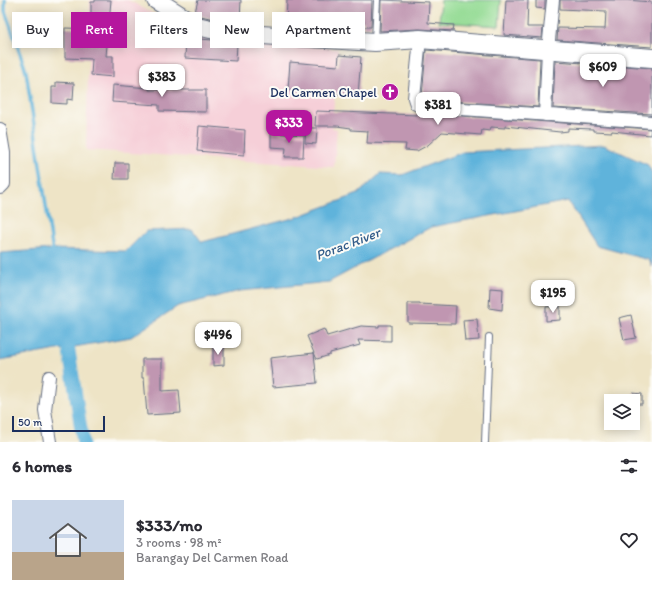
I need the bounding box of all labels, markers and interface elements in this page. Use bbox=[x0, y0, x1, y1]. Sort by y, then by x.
chip: Buy bbox=[12, 12, 63, 48]
chip: Rent bbox=[71, 12, 127, 48]
chip: Filters bbox=[135, 12, 202, 48]
chip: New bbox=[210, 12, 264, 48]
chip: Apartment bbox=[272, 12, 365, 48]
pin: $609 bbox=[579, 54, 627, 88]
text: $609 bbox=[589, 59, 617, 74]
pin: $383 bbox=[138, 64, 186, 98]
text: $383 bbox=[148, 69, 176, 84]
church icon: Del Carmen Chapel bbox=[380, 82, 400, 102]
place label: Del Carmen Chapel bbox=[270, 85, 377, 100]
pin: $381 bbox=[414, 92, 462, 126]
text: $381 bbox=[425, 97, 451, 112]
pin: $333 bbox=[265, 110, 313, 144]
text: $333 bbox=[275, 115, 303, 130]
water label: Porac River bbox=[313, 223, 384, 264]
pin: $195 bbox=[529, 280, 577, 314]
text: $195 bbox=[540, 285, 566, 300]
pin: $496 bbox=[194, 322, 242, 356]
text: $496 bbox=[204, 327, 232, 342]
map controls bbox=[604, 394, 640, 430]
button: layers bbox=[604, 394, 640, 430]
scale bar bbox=[12, 414, 105, 433]
text: 50 m bbox=[18, 416, 42, 429]
icon: filters bbox=[618, 455, 640, 477]
text: 6 homes bbox=[12, 456, 72, 476]
text: $333/mo bbox=[136, 515, 203, 535]
icon: home bbox=[44, 516, 92, 564]
icon: heart bbox=[618, 529, 640, 551]
text: 3 rooms · 98 m² bbox=[136, 535, 222, 550]
text: Barangay Del Carmen Road bbox=[136, 550, 288, 565]

